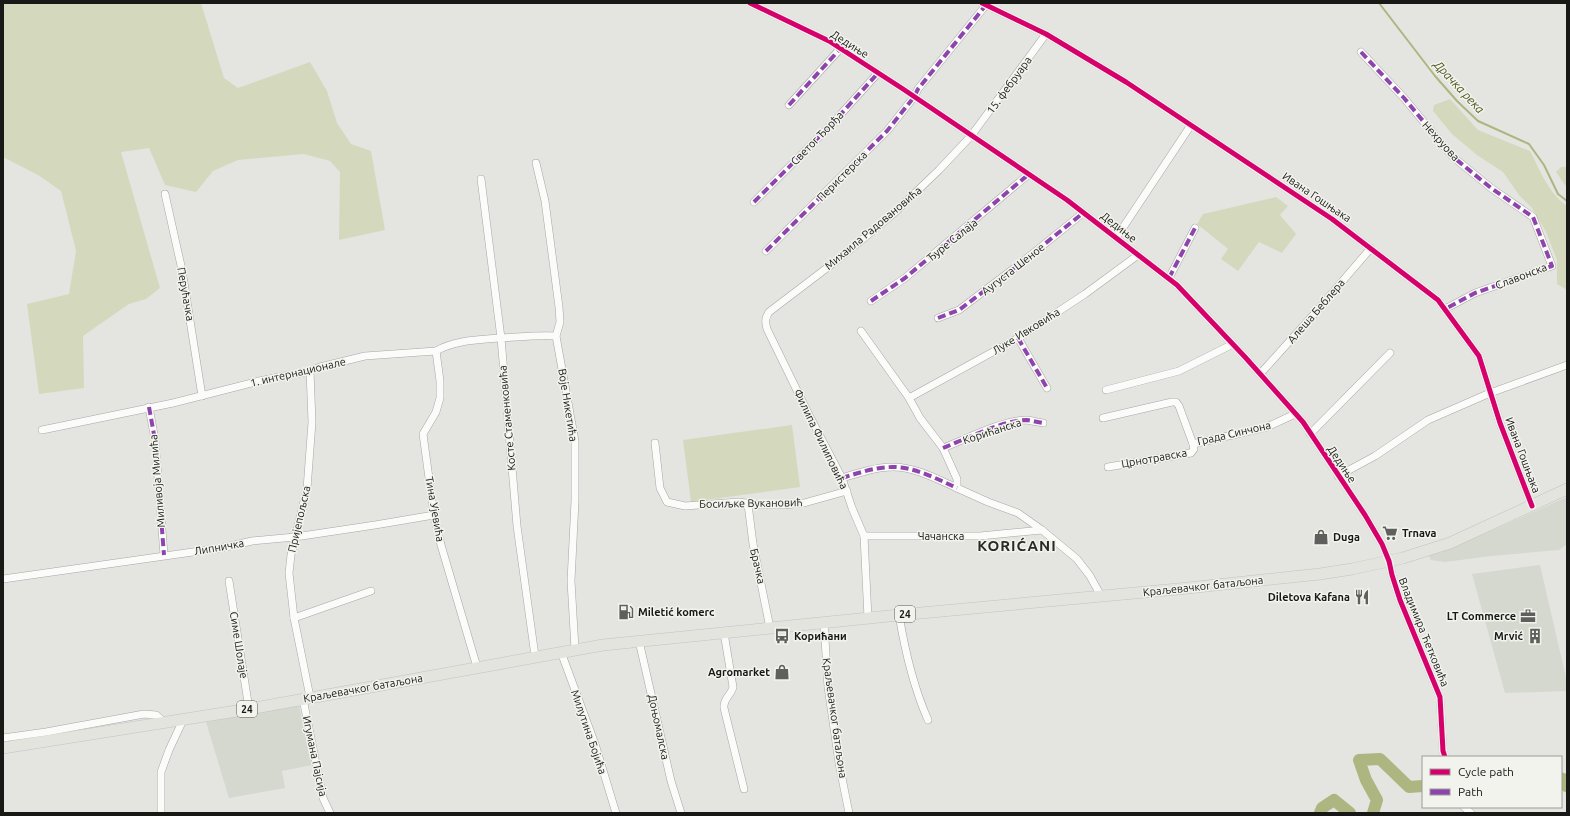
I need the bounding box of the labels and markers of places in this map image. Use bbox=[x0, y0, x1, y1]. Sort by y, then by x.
supermarket icon: Trnava bbox=[1381, 524, 1399, 542]
place label: Trnava bbox=[1402, 527, 1437, 539]
shop icon: Duga bbox=[1312, 528, 1330, 546]
place label: Duga bbox=[1333, 531, 1360, 543]
restaurant icon: Diletova Kafana bbox=[1353, 588, 1371, 606]
place label: Diletova Kafana bbox=[1268, 591, 1350, 603]
fuel station icon: Miletić komerc bbox=[617, 603, 635, 621]
place label: Miletić komerc bbox=[638, 606, 715, 618]
office icon: LT Commerce bbox=[1519, 607, 1537, 625]
place label: LT Commerce bbox=[1447, 610, 1516, 622]
bus stop icon: Корићани bbox=[773, 627, 791, 645]
building icon: Mrvić bbox=[1526, 627, 1544, 645]
place label: Корићани bbox=[794, 630, 847, 642]
place label: Mrvić bbox=[1494, 630, 1524, 642]
shop icon: Agromarket bbox=[773, 663, 791, 681]
place label: Agromarket bbox=[708, 666, 770, 678]

